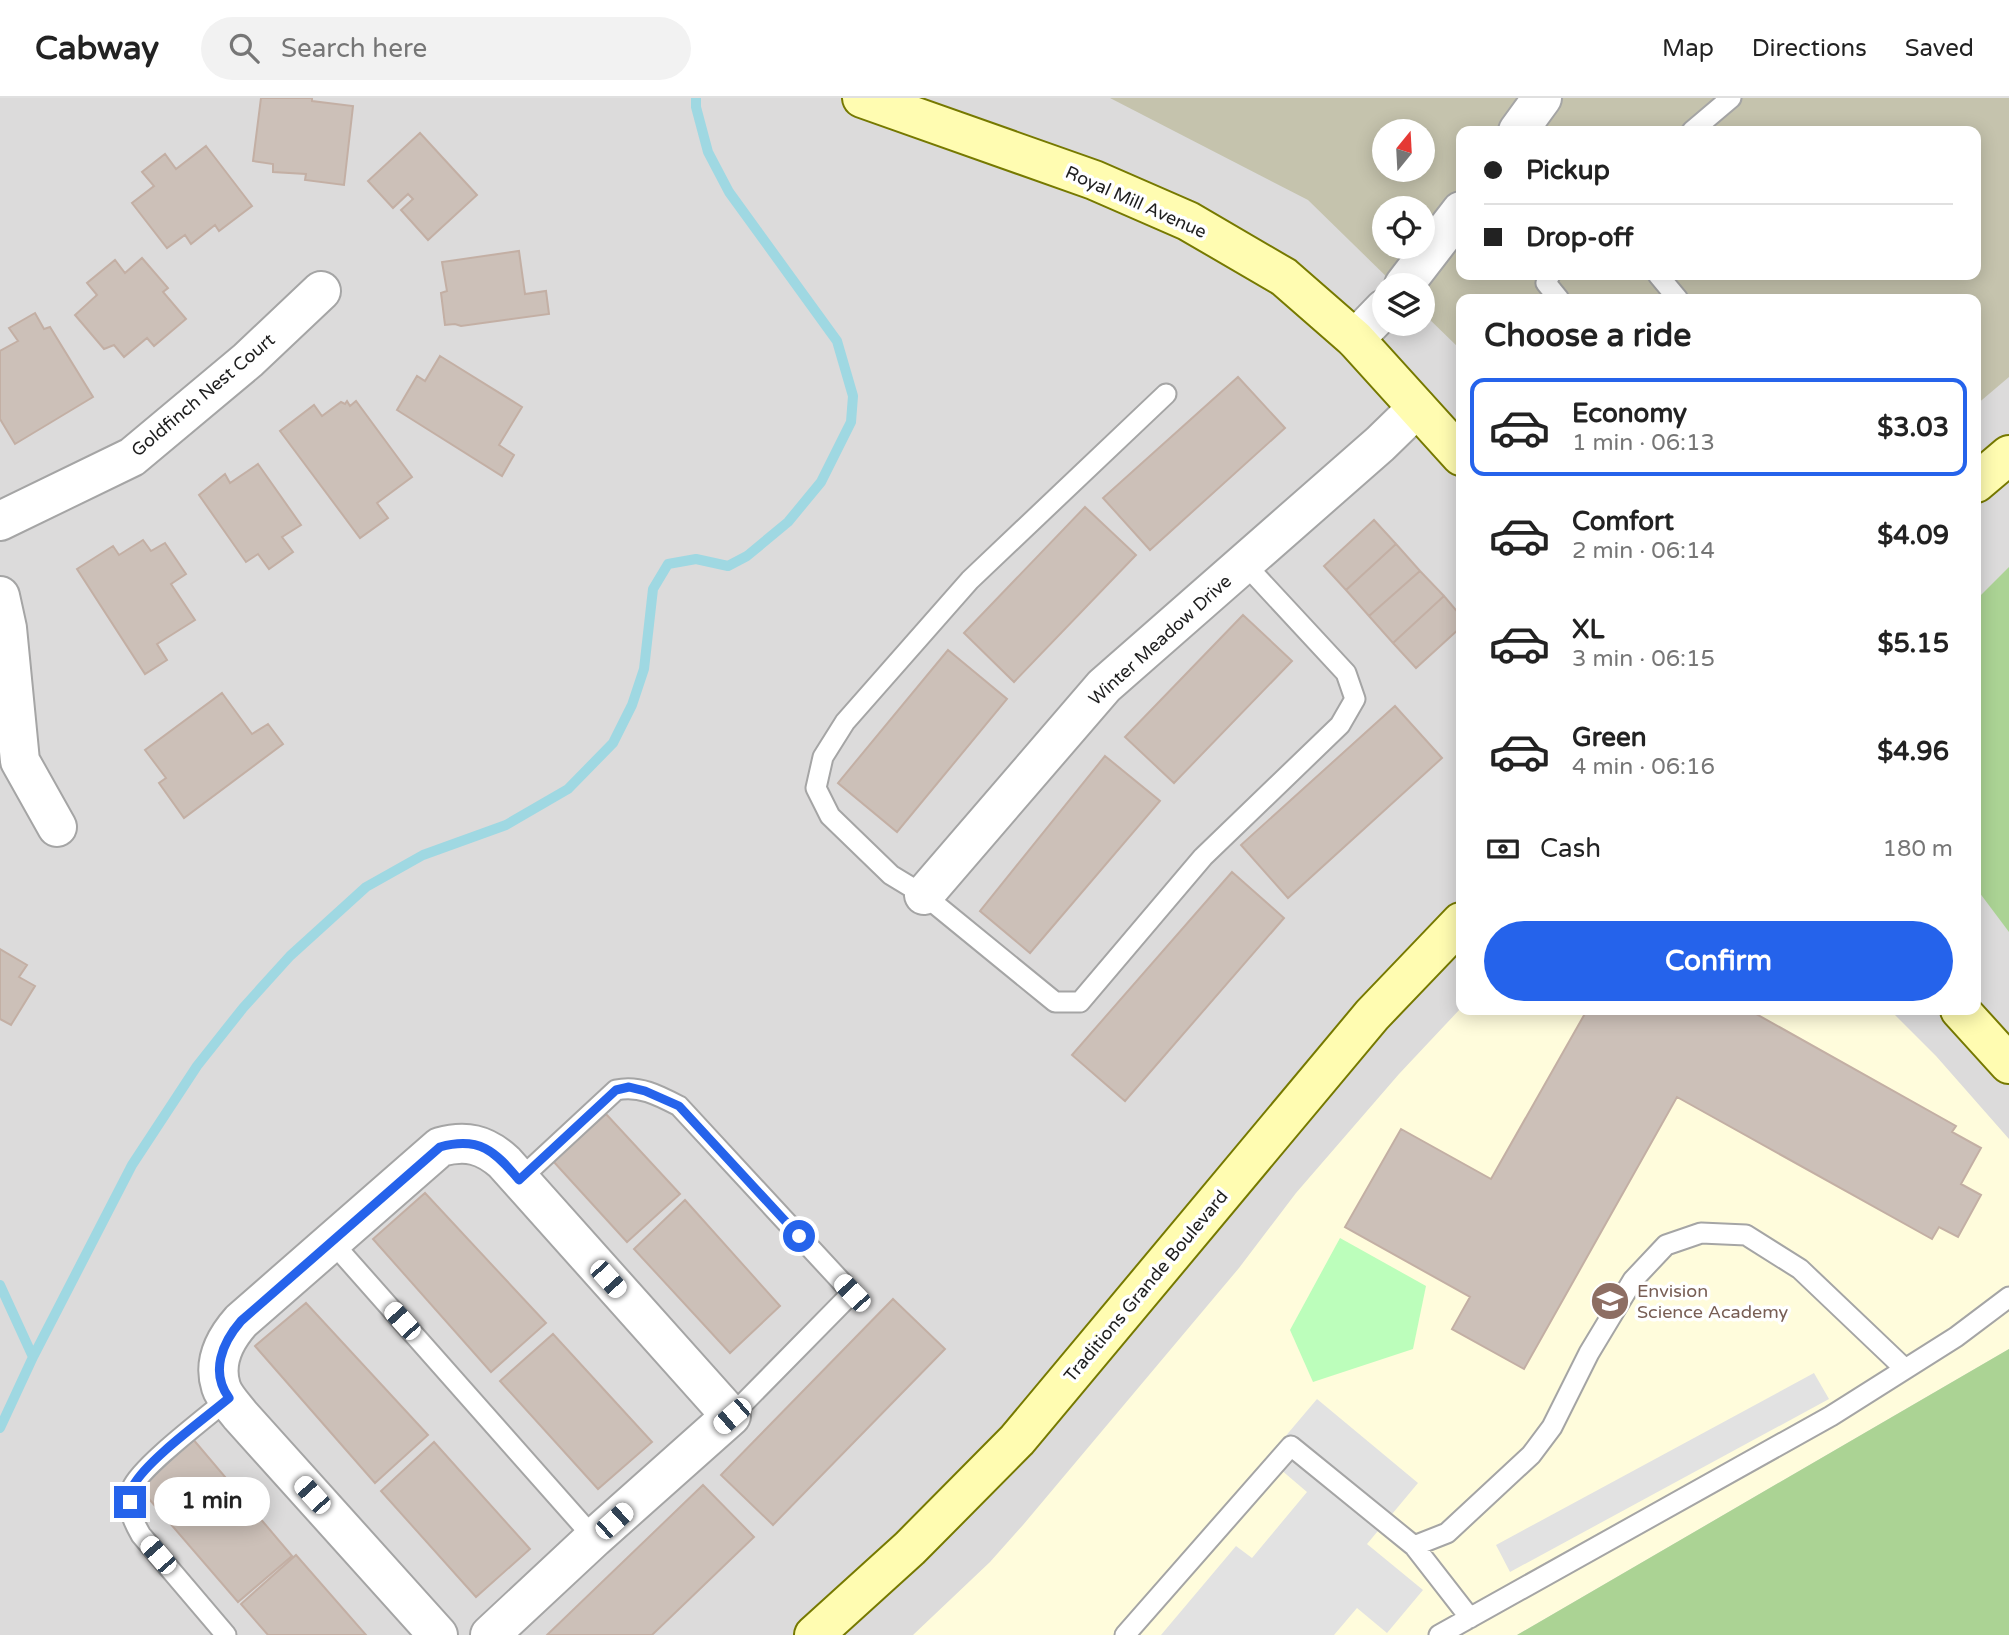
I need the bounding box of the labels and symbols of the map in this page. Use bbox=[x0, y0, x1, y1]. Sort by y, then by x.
north arrow bbox=[1372, 119, 1435, 182]
street label: Royal Mill Avenue bbox=[1062, 161, 1210, 243]
street label: Goldfinch Nest Court bbox=[127, 328, 279, 461]
street label: Winter Meadow Drive bbox=[1084, 570, 1236, 710]
street label: Traditions Grande Boulevard bbox=[1059, 1186, 1233, 1386]
route start bbox=[783, 1220, 815, 1252]
car bbox=[587, 1256, 630, 1302]
car bbox=[830, 1270, 875, 1316]
school or university icon: Envision Science Academy bbox=[1589, 1280, 1631, 1322]
place label: Envision Science Academy bbox=[1637, 1280, 1789, 1323]
car bbox=[381, 1298, 424, 1344]
car bbox=[710, 1394, 755, 1438]
car bbox=[291, 1472, 334, 1518]
callout: 1 min bbox=[154, 1478, 270, 1526]
route end bbox=[114, 1486, 146, 1518]
car bbox=[592, 1499, 637, 1543]
car bbox=[137, 1532, 180, 1578]

